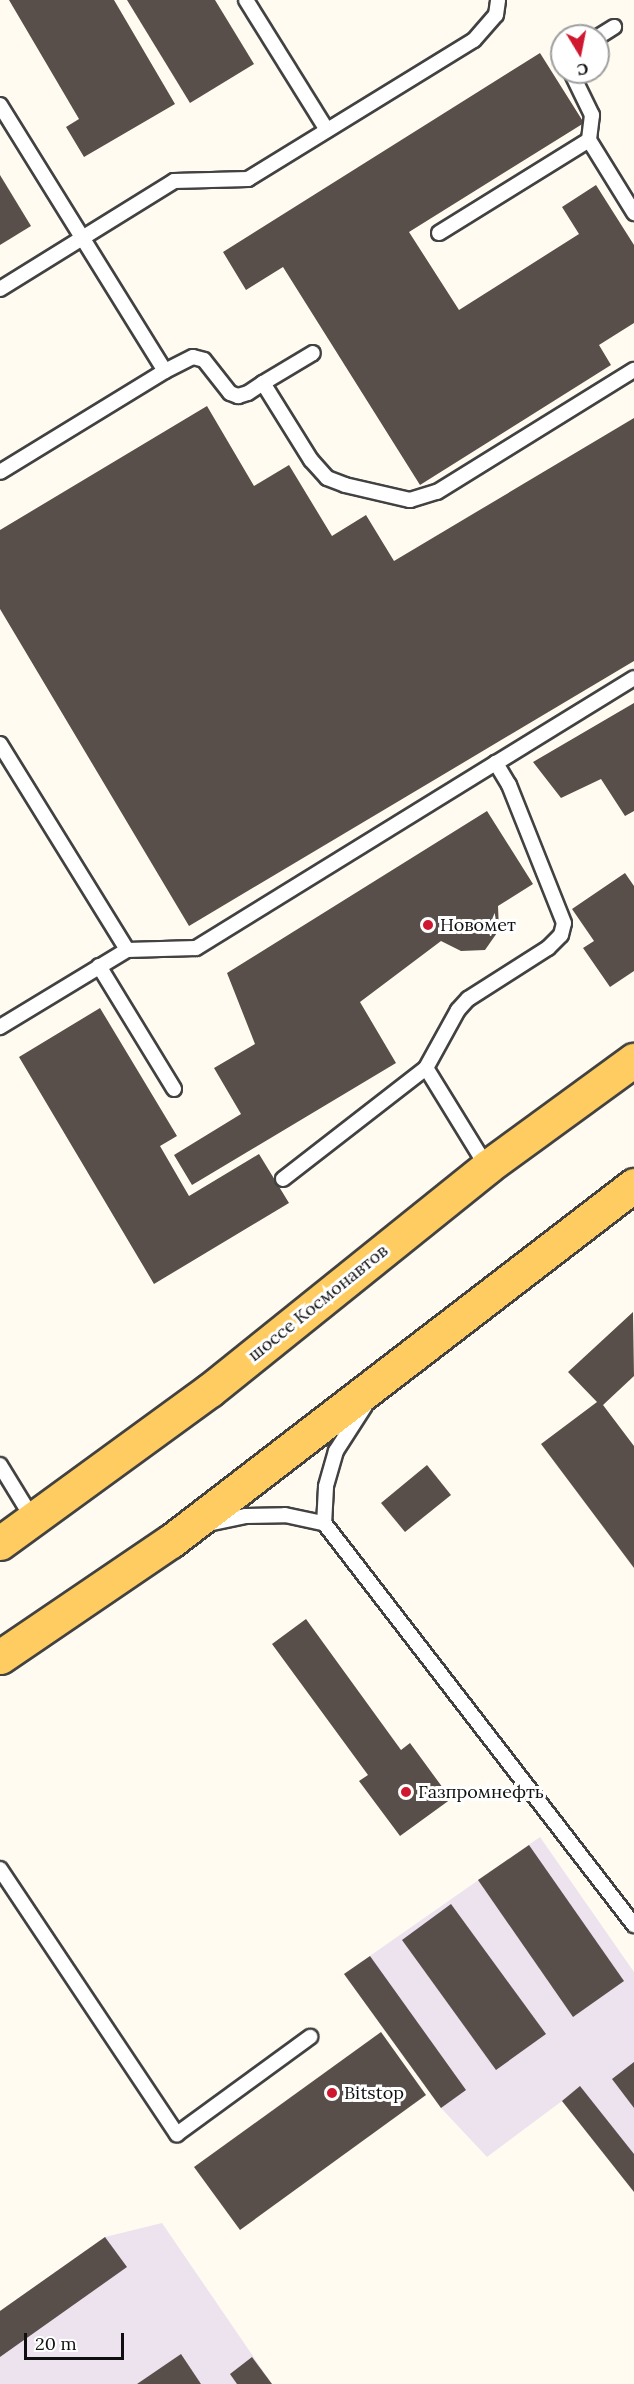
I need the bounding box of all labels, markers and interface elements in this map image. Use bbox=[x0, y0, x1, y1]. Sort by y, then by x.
north arrow bbox=[550, 24, 610, 84]
text: С bbox=[576, 59, 590, 81]
place label: Новомет bbox=[440, 914, 516, 936]
marker: Новомет bbox=[421, 918, 435, 932]
street label: шоссе Космонавтов bbox=[244, 1240, 392, 1366]
place label: Газпромнефть bbox=[418, 1781, 544, 1803]
marker: Газпромнефть bbox=[399, 1785, 413, 1799]
place label: Bitstop bbox=[344, 2082, 404, 2104]
marker: Bitstop bbox=[325, 2086, 339, 2100]
scale bar bbox=[27, 2321, 128, 2359]
text: 20 m bbox=[35, 2332, 77, 2355]

